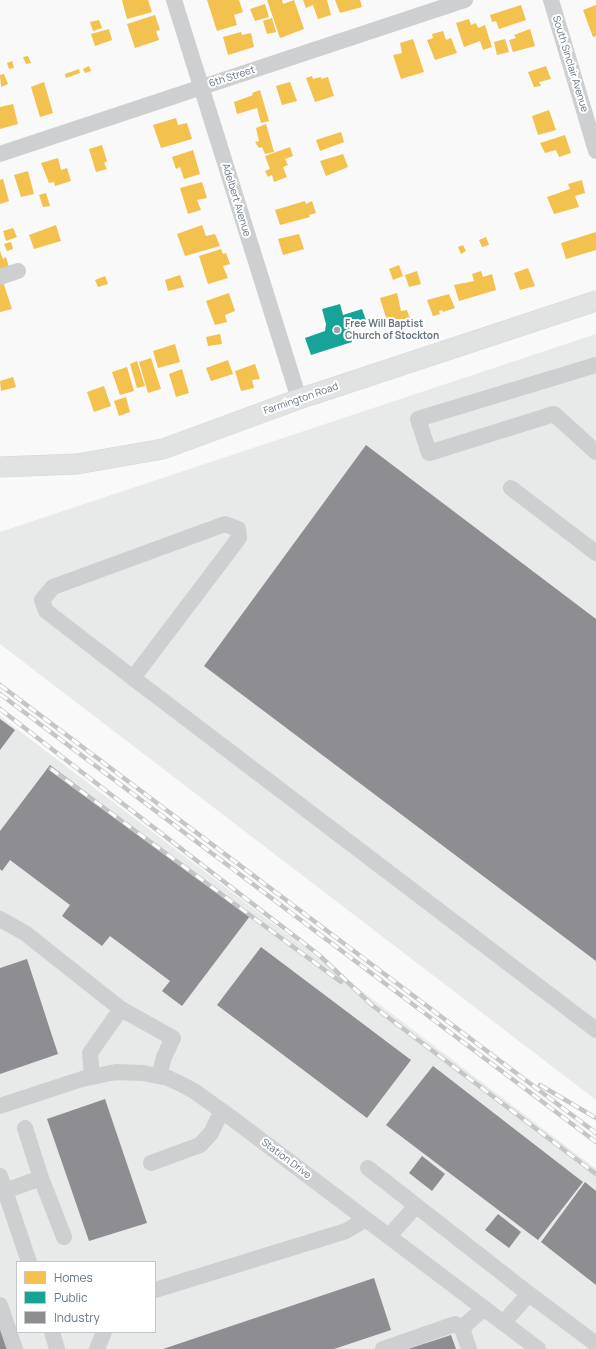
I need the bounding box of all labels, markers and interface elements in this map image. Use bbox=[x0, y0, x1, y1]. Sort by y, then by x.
street label: South Sinclair Avenue bbox=[550, 15, 590, 113]
street label: 6th Street bbox=[208, 64, 256, 90]
street label: Adelbert Avenue bbox=[219, 162, 253, 238]
place label: Free Will Baptist Church of Stockton bbox=[345, 318, 439, 342]
marker: Free Will Baptist Church of Stockton bbox=[332, 325, 342, 335]
street label: Farmington Road bbox=[262, 381, 340, 417]
street label: Station Drive bbox=[259, 1136, 313, 1182]
legend bbox=[16, 1261, 156, 1333]
text: Homes bbox=[54, 1269, 93, 1286]
text: Public bbox=[54, 1289, 88, 1306]
text: Industry bbox=[54, 1309, 100, 1326]

